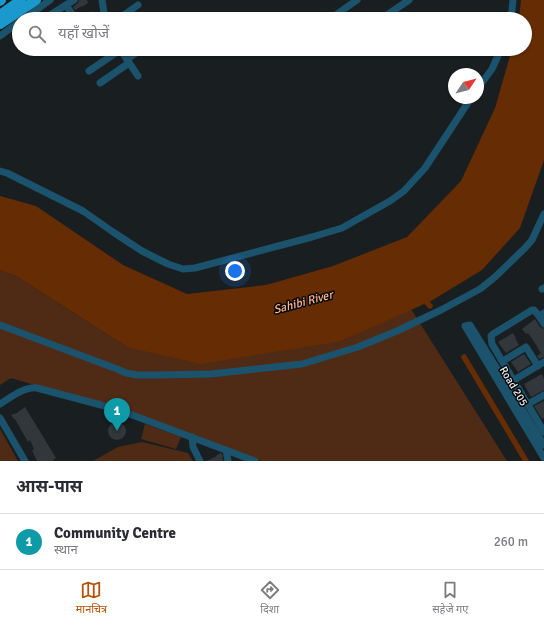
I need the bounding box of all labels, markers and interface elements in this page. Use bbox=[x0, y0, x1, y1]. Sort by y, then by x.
search box bbox=[12, 12, 532, 56]
icon: search bbox=[26, 23, 48, 45]
text: यहाँ खोजें bbox=[58, 24, 109, 42]
north arrow bbox=[448, 68, 484, 104]
your location bbox=[225, 261, 245, 281]
water label: Sahibi River bbox=[272, 287, 336, 318]
street label: Road 205 bbox=[497, 364, 530, 408]
pin: 1 bbox=[104, 398, 130, 431]
text: आस-पास bbox=[16, 476, 82, 497]
text: Community Centre bbox=[54, 524, 176, 542]
text: 1 bbox=[25, 534, 33, 550]
text: 260 m bbox=[494, 534, 528, 550]
text: स्थान bbox=[54, 542, 78, 558]
tab: मानचित्र bbox=[76, 579, 107, 617]
tab: दिशा bbox=[259, 579, 281, 617]
tab: सहेजे गए bbox=[432, 579, 468, 617]

